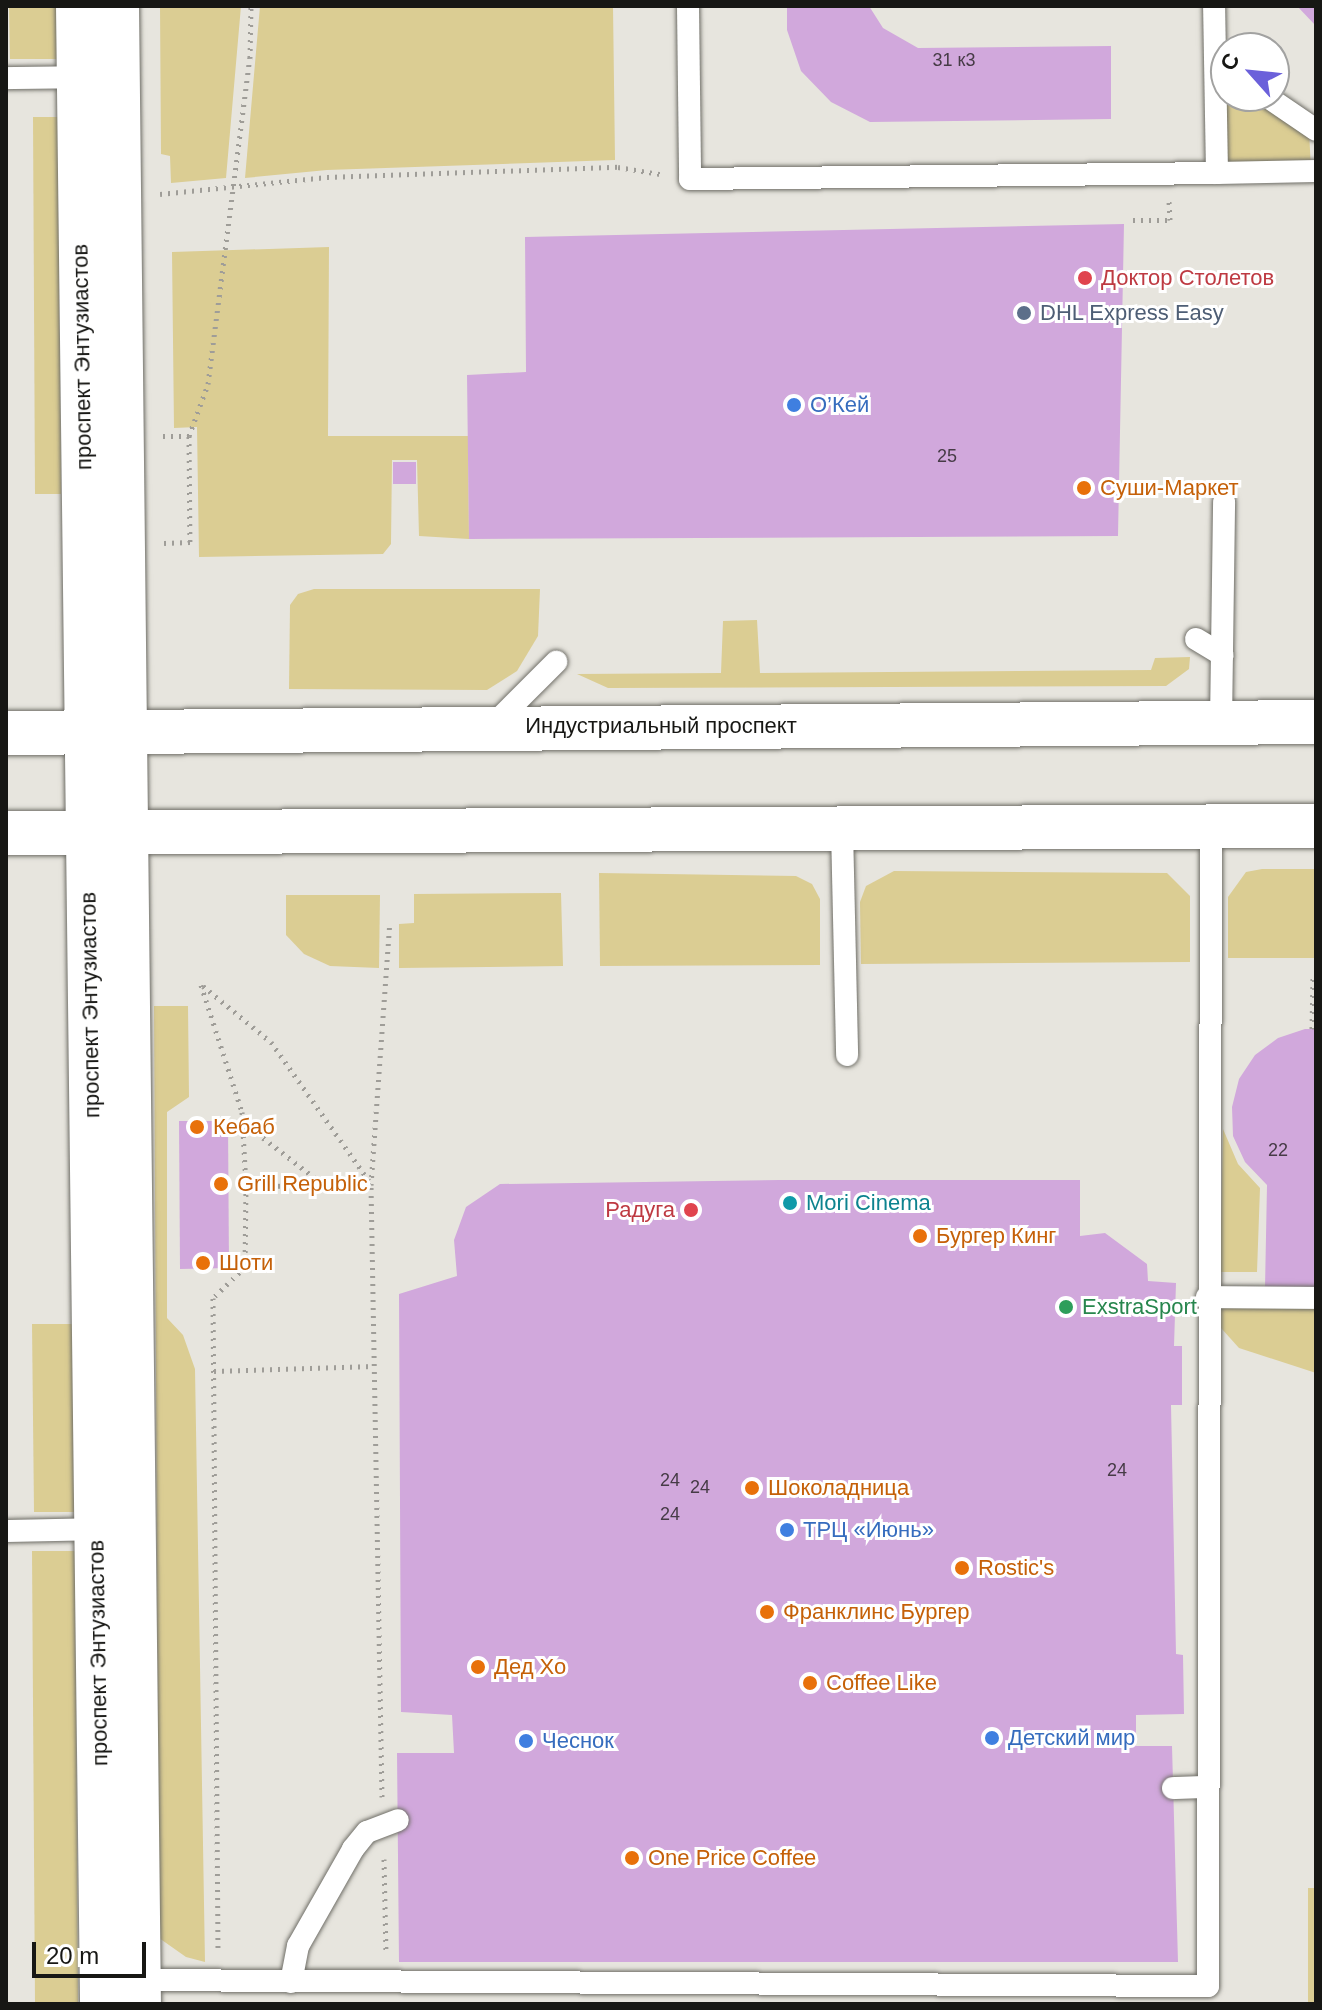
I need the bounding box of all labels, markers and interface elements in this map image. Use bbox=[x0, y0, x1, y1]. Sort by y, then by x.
north arrow bbox=[1210, 32, 1290, 112]
house number: 31 к3 bbox=[933, 49, 975, 71]
text: С bbox=[1215, 49, 1245, 75]
street label: проспект Энтузиастов bbox=[67, 244, 97, 470]
place label: Доктор Столетов bbox=[1101, 265, 1274, 291]
marker: Доктор Столетов bbox=[1076, 269, 1094, 287]
place label: DHL Express Easy bbox=[1040, 300, 1225, 326]
marker: DHL Express Easy bbox=[1015, 304, 1033, 322]
place label: О’Кей bbox=[810, 392, 869, 418]
marker: О’Кей bbox=[785, 396, 803, 414]
house number: 25 bbox=[937, 445, 957, 467]
place label: Суши-Маркет bbox=[1100, 475, 1239, 501]
marker: Суши-Маркет bbox=[1075, 479, 1093, 497]
street label: Индустриальный проспект bbox=[525, 713, 797, 739]
street label: проспект Энтузиастов bbox=[75, 892, 105, 1118]
place label: Кебаб bbox=[213, 1114, 275, 1140]
marker: Кебаб bbox=[188, 1118, 206, 1136]
house number: 22 bbox=[1268, 1139, 1288, 1161]
place label: Grill Republic bbox=[237, 1171, 368, 1197]
marker: Grill Republic bbox=[212, 1175, 230, 1193]
place label: Mori Cinema bbox=[806, 1190, 931, 1216]
marker: Mori Cinema bbox=[781, 1194, 799, 1212]
place label: Радуга bbox=[605, 1197, 675, 1223]
marker: Радуга bbox=[682, 1201, 700, 1219]
place label: Бургер Кинг bbox=[936, 1223, 1056, 1249]
marker: Бургер Кинг bbox=[911, 1227, 929, 1245]
place label: Шоти bbox=[219, 1250, 273, 1276]
marker: Шоти bbox=[194, 1254, 212, 1272]
place label: ExstraSport bbox=[1082, 1294, 1197, 1320]
marker: ExstraSport bbox=[1057, 1298, 1075, 1316]
house number: 24 bbox=[1107, 1459, 1127, 1481]
house number: 24 bbox=[660, 1469, 680, 1491]
place label: Шоколадница bbox=[768, 1475, 909, 1501]
house number: 24 bbox=[690, 1476, 710, 1498]
marker: Шоколадница bbox=[743, 1479, 761, 1497]
house number: 24 bbox=[660, 1503, 680, 1525]
place label: ТРЦ «Июнь» bbox=[803, 1517, 934, 1543]
marker: ТРЦ «Июнь» bbox=[778, 1521, 796, 1539]
street label: проспект Энтузиастов bbox=[83, 1540, 113, 1766]
place label: Rostic's bbox=[978, 1555, 1054, 1581]
marker: Rostic's bbox=[953, 1559, 971, 1577]
place label: Франклинс Бургер bbox=[783, 1599, 970, 1625]
marker: Франклинс Бургер bbox=[758, 1603, 776, 1621]
place label: Дед Хо bbox=[494, 1654, 566, 1680]
marker: Дед Хо bbox=[469, 1658, 487, 1676]
place label: Coffee Like bbox=[826, 1670, 937, 1696]
marker: Coffee Like bbox=[801, 1674, 819, 1692]
place label: Детский мир bbox=[1008, 1725, 1135, 1751]
place label: Чеснок bbox=[542, 1728, 614, 1754]
marker: Детский мир bbox=[983, 1729, 1001, 1747]
marker: Чеснок bbox=[517, 1732, 535, 1750]
place label: One Price Coffee bbox=[648, 1845, 816, 1871]
marker: One Price Coffee bbox=[623, 1849, 641, 1867]
scale bar bbox=[36, 1926, 150, 1976]
text: 20 m bbox=[46, 1942, 99, 1969]

